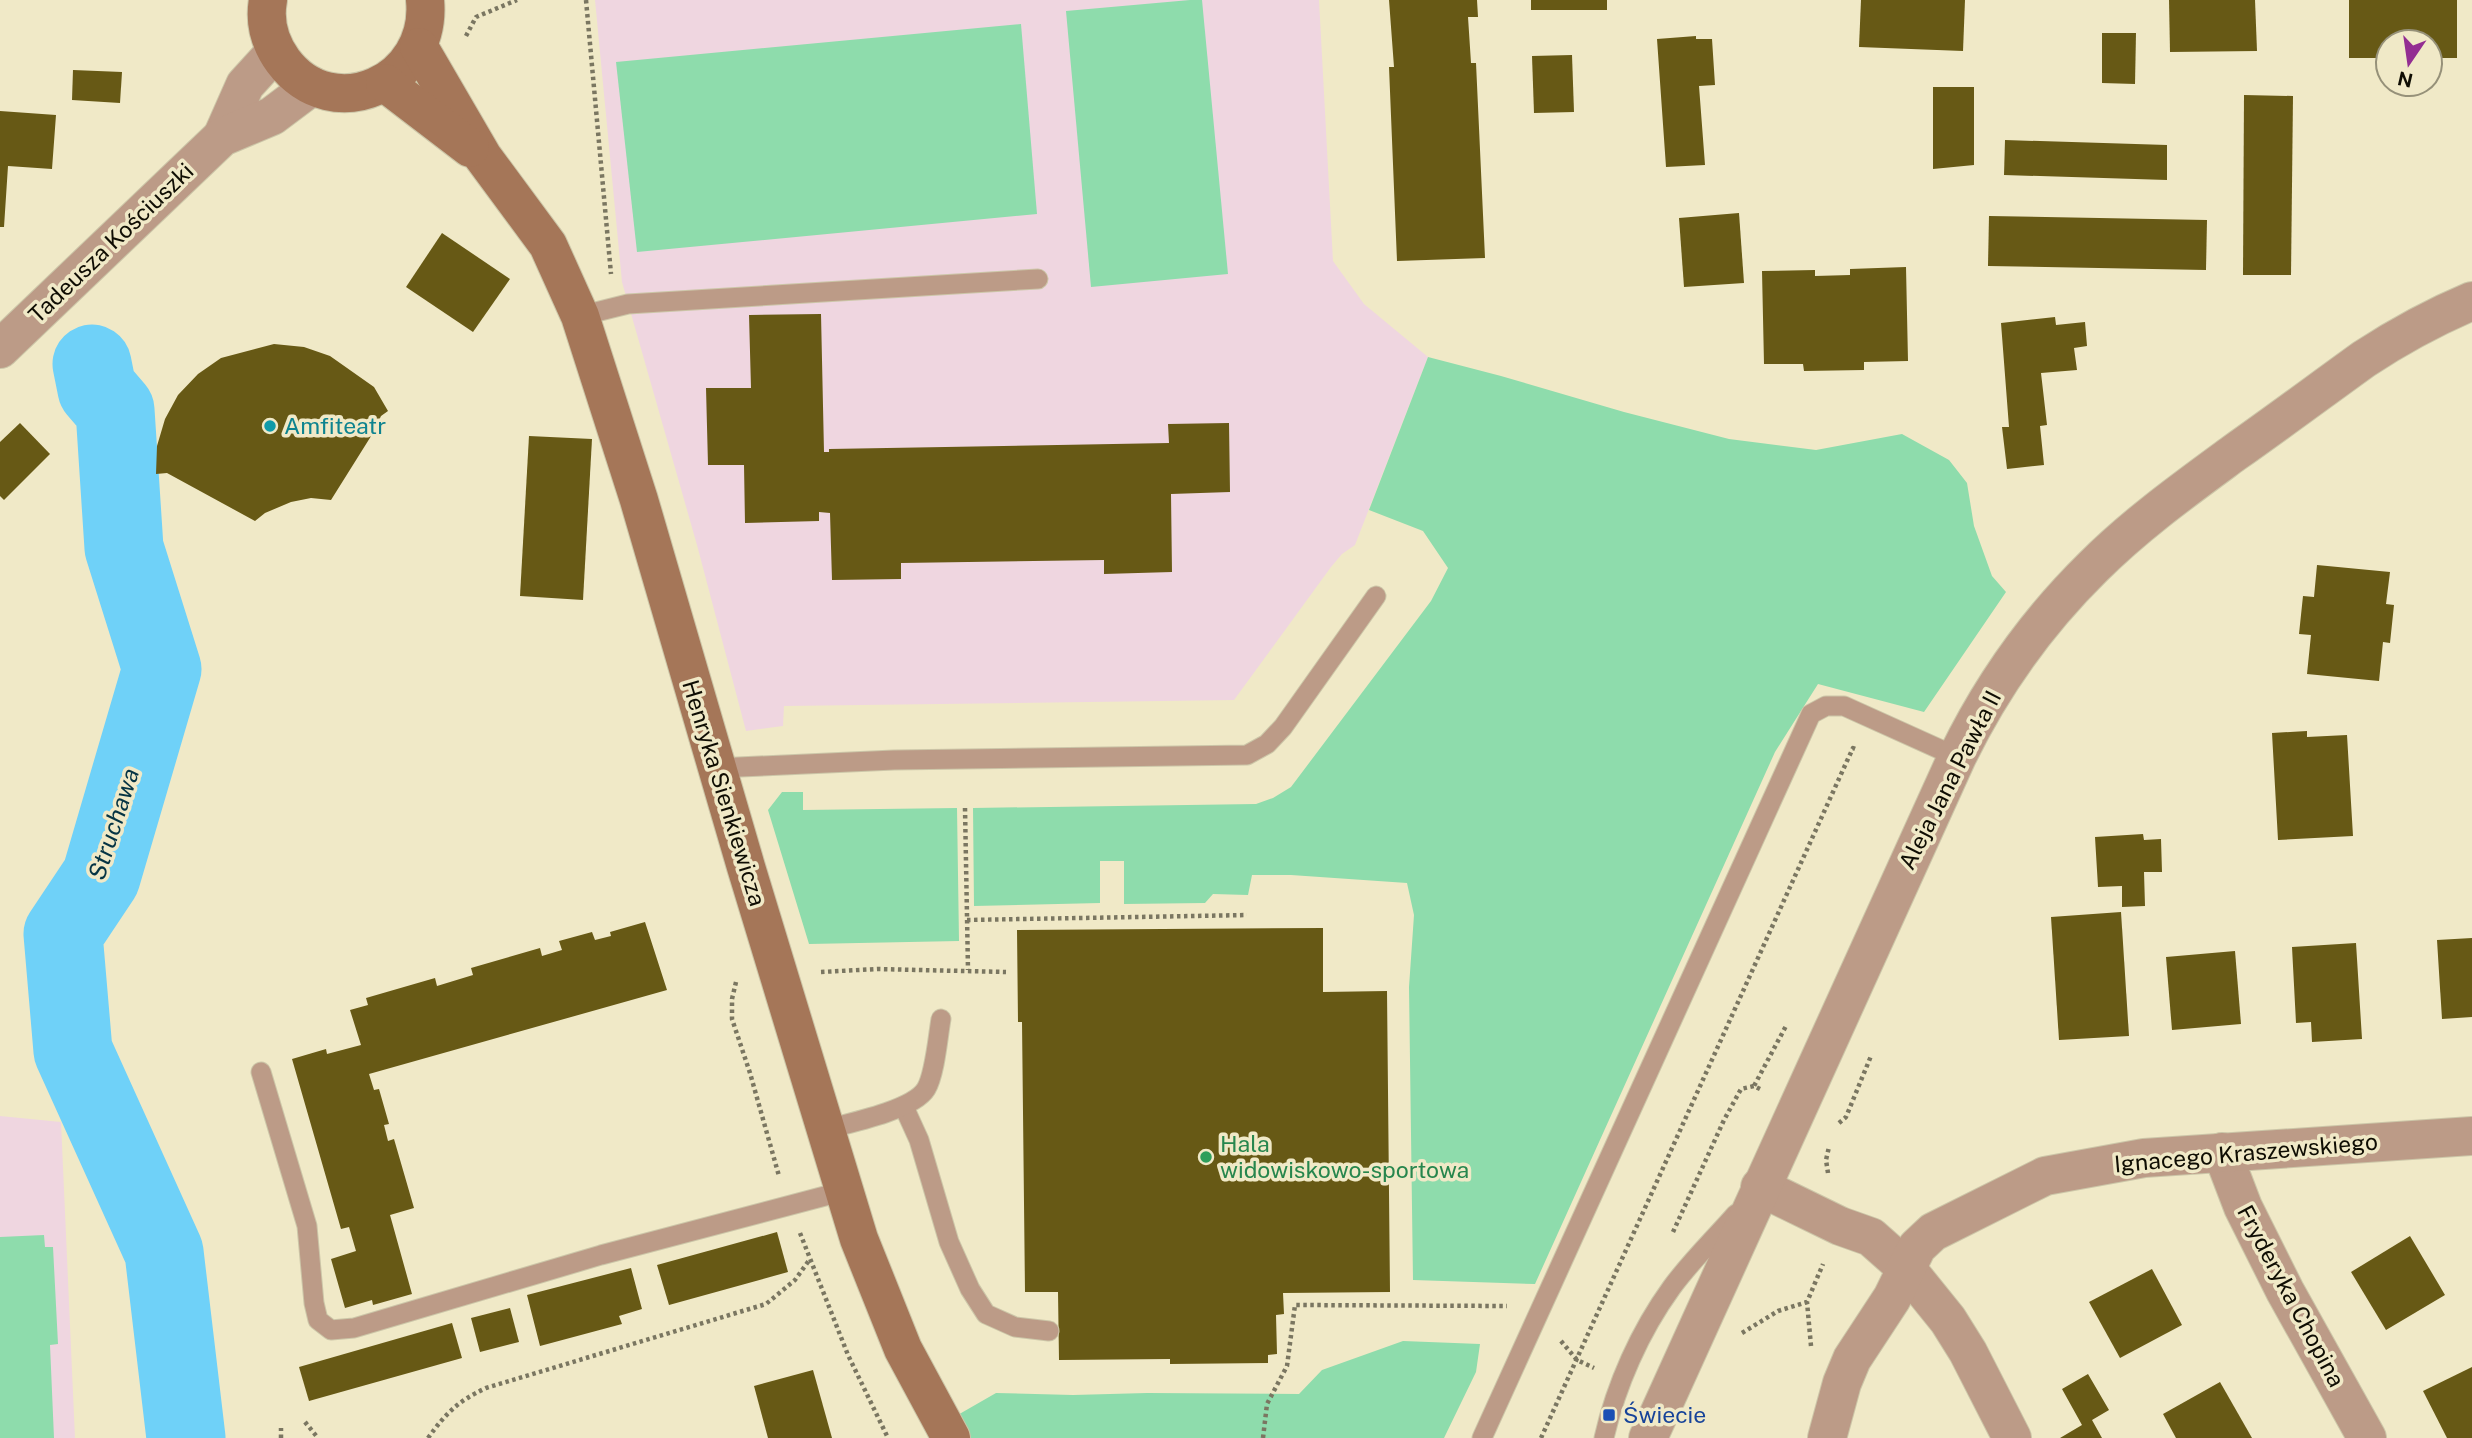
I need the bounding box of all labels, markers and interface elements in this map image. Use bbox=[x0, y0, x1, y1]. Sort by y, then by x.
north arrow bbox=[2374, 28, 2444, 98]
text: N bbox=[2395, 67, 2415, 92]
street label: Tadeusza Kościuszki bbox=[23, 157, 199, 328]
place label: Amfiteatr bbox=[284, 412, 386, 439]
marker: Amfiteatr bbox=[262, 418, 278, 434]
street label: Henryka Sienkiewicza bbox=[677, 677, 772, 909]
street label: Aleja Jana Pawła II bbox=[1893, 686, 2006, 874]
water label: Struchawa bbox=[82, 764, 144, 883]
street label: Ignacego Kraszewskiego bbox=[2113, 1128, 2379, 1177]
place label: Hala widowiskowo-sportowa bbox=[1220, 1130, 1469, 1183]
marker: Hala widowiskowo-sportowa bbox=[1198, 1149, 1214, 1165]
street label: Fryderyka Chopina bbox=[2232, 1200, 2351, 1391]
place label: Świecie bbox=[1623, 1401, 1706, 1428]
marker: Świecie bbox=[1601, 1407, 1617, 1423]

